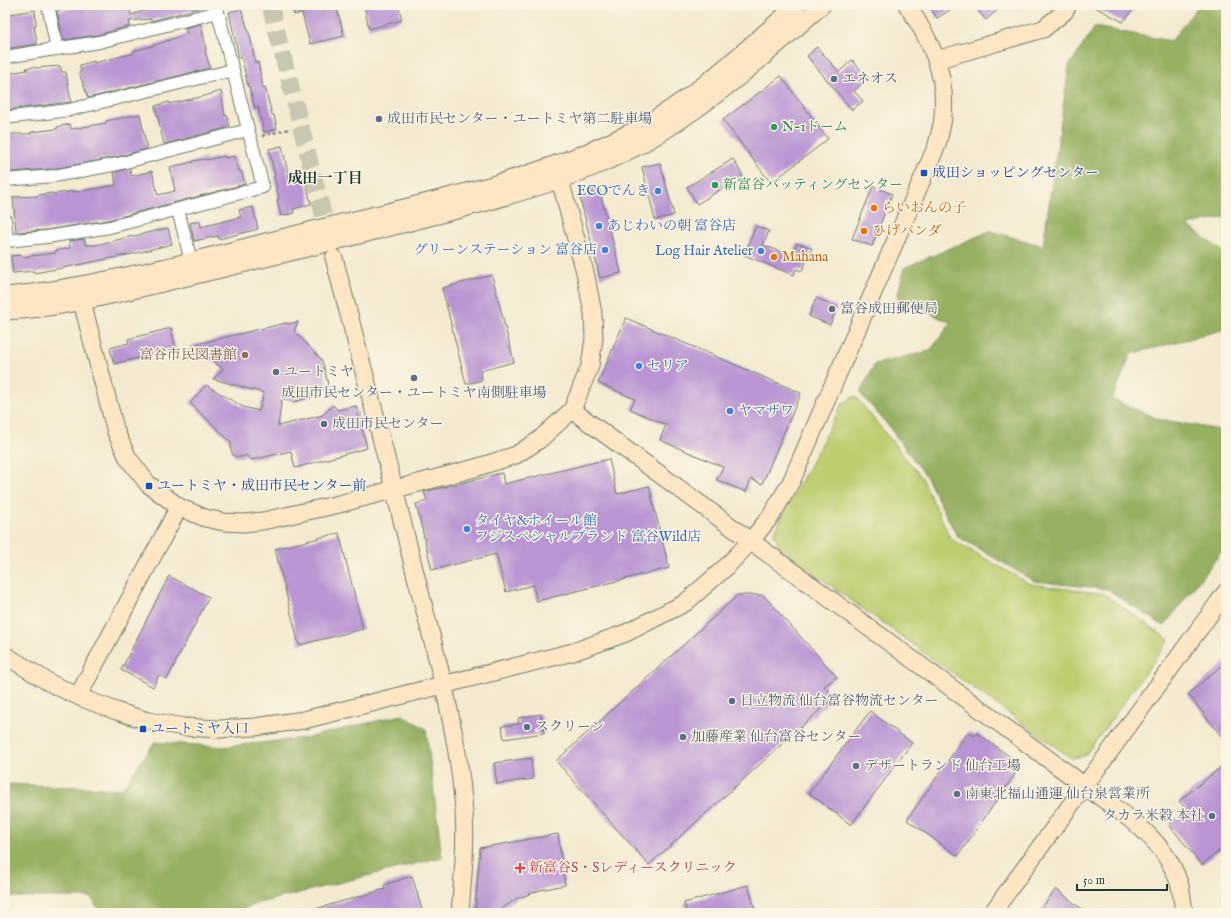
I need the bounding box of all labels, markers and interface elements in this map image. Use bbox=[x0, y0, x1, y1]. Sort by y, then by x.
place label: エネオス bbox=[842, 70, 898, 88]
marker: エネオス bbox=[829, 74, 839, 84]
place label: 成田市民センター・ユートミヤ第二駐車場 bbox=[387, 110, 652, 128]
marker: 成田市民センター・ユートミヤ第二駐車場 bbox=[374, 114, 384, 124]
place label: N-1ドーム bbox=[782, 118, 848, 136]
marker: N-1ドーム bbox=[769, 122, 779, 132]
place label: 成田ショッピングセンター bbox=[932, 164, 1099, 182]
marker: 成田ショッピングセンター bbox=[919, 168, 929, 178]
district label: 成田一丁目 bbox=[287, 169, 363, 188]
place label: 新富谷バッティングセンター bbox=[723, 176, 903, 194]
marker: 新富谷バッティングセンター bbox=[710, 180, 720, 190]
place label: ECOでんき bbox=[577, 182, 650, 200]
marker: ECOでんき bbox=[653, 186, 663, 196]
place label: らいおんの子 bbox=[882, 199, 966, 217]
marker: らいおんの子 bbox=[869, 203, 879, 213]
place label: あじわいの朝 富谷店 bbox=[607, 217, 736, 235]
marker: あじわいの朝 富谷店 bbox=[594, 221, 604, 231]
place label: ひげパンダ bbox=[872, 222, 941, 240]
marker: ひげパンダ bbox=[859, 226, 869, 236]
place label: グリーンステーション 富谷店 bbox=[413, 241, 597, 259]
place label: Log Hair Atelier bbox=[655, 242, 753, 260]
marker: グリーンステーション 富谷店 bbox=[600, 245, 610, 255]
marker: Log Hair Atelier bbox=[756, 246, 766, 256]
place label: Mahana bbox=[782, 248, 829, 266]
marker: Mahana bbox=[769, 252, 779, 262]
place label: 富谷成田郵便局 bbox=[840, 300, 938, 318]
marker: 富谷成田郵便局 bbox=[827, 304, 837, 314]
place label: 富谷市民図書館 bbox=[139, 346, 237, 364]
marker: 富谷市民図書館 bbox=[240, 350, 250, 360]
place label: セリア bbox=[647, 357, 689, 375]
marker: セリア bbox=[634, 361, 644, 371]
place label: ユートミヤ bbox=[284, 363, 354, 381]
marker: ユートミヤ bbox=[271, 367, 281, 377]
marker: 成田市民センター・ユートミヤ南側駐車場 bbox=[409, 373, 419, 383]
place label: 成田市民センター・ユートミヤ南側駐車場 bbox=[281, 384, 547, 402]
place label: ヤマザワ bbox=[738, 402, 794, 420]
marker: ヤマザワ bbox=[725, 406, 735, 416]
place label: 成田市民センター bbox=[332, 415, 443, 433]
marker: 成田市民センター bbox=[319, 419, 329, 429]
place label: ユートミヤ・成田市民センター前 bbox=[157, 477, 366, 495]
marker: ユートミヤ・成田市民センター前 bbox=[144, 481, 154, 491]
place label: タイヤ&ホイール館 フジスペシャルブランド 富谷Wild店 bbox=[475, 512, 701, 546]
marker: タイヤ&ホイール館 フジスペシャルブランド 富谷Wild店 bbox=[462, 524, 472, 534]
place label: 日立物流 仙台富谷物流センター bbox=[740, 692, 939, 710]
marker: 日立物流 仙台富谷物流センター bbox=[727, 696, 737, 706]
place label: スクリーン bbox=[535, 718, 605, 736]
place label: ユートミヤ入口 bbox=[151, 720, 249, 738]
marker: スクリーン bbox=[522, 722, 532, 732]
marker: ユートミヤ入口 bbox=[138, 724, 148, 734]
place label: 加藤産業 仙台富谷センター bbox=[691, 728, 862, 746]
marker: 加藤産業 仙台富谷センター bbox=[678, 732, 688, 742]
place label: デザートランド 仙台工場 bbox=[864, 757, 1021, 775]
marker: デザートランド 仙台工場 bbox=[851, 761, 861, 771]
place label: 南東北福山通運 仙台泉営業所 bbox=[965, 785, 1150, 803]
marker: 南東北福山通運 仙台泉営業所 bbox=[952, 789, 962, 799]
place label: タカラ米穀 本社 bbox=[1103, 807, 1204, 825]
marker: タカラ米穀 本社 bbox=[1207, 811, 1217, 821]
place label: 新富谷S・Sレディースクリニック bbox=[529, 859, 737, 877]
marker: 新富谷S・Sレディースクリニック bbox=[514, 862, 526, 874]
scale bar bbox=[1077, 866, 1167, 892]
text: 50 m bbox=[1083, 873, 1105, 888]

